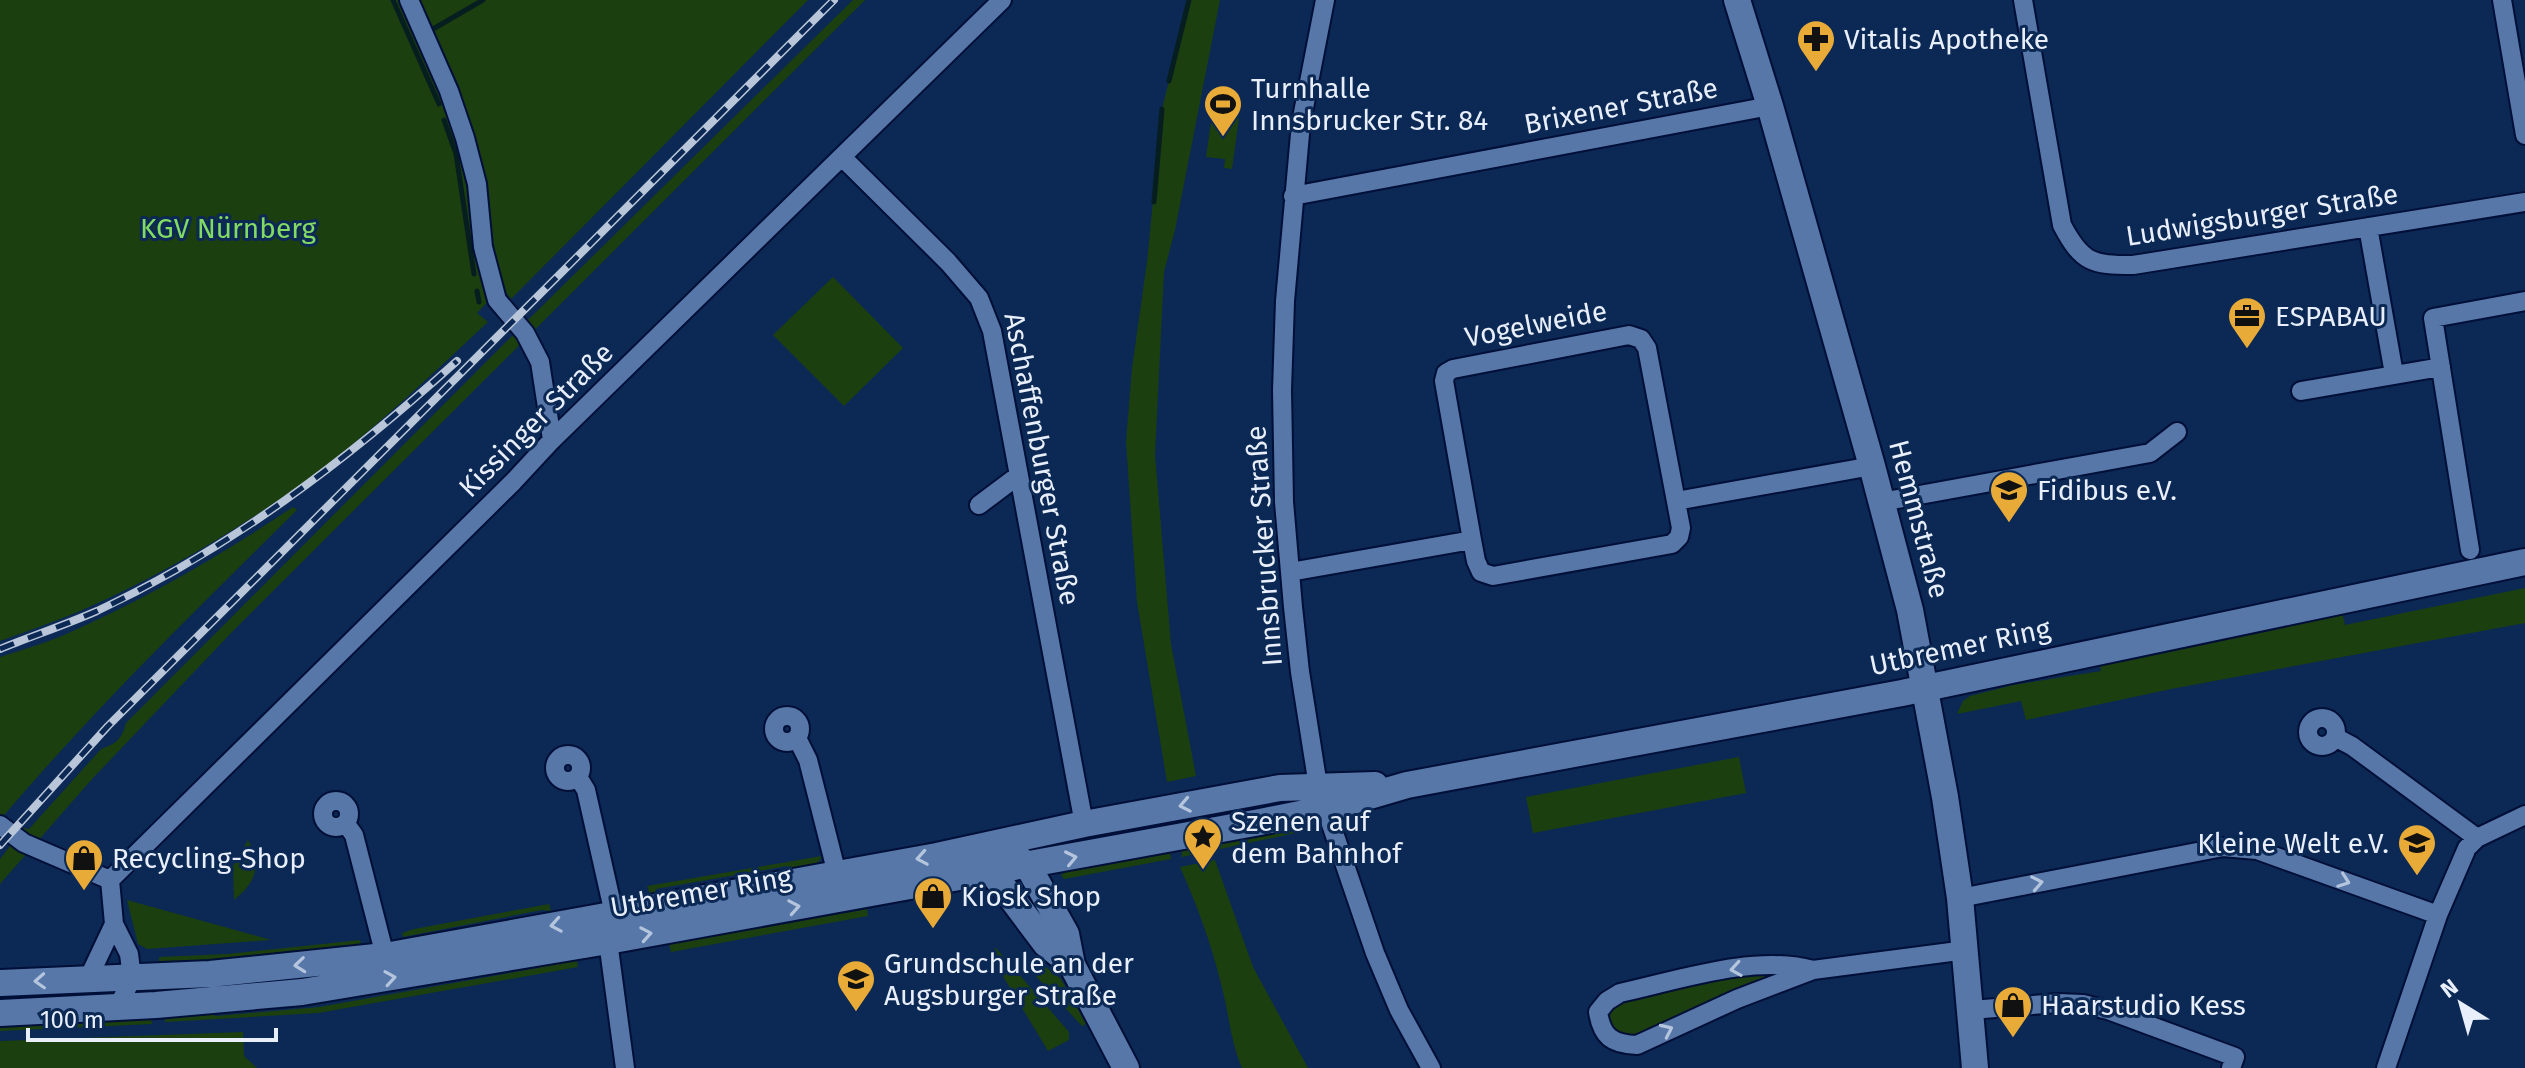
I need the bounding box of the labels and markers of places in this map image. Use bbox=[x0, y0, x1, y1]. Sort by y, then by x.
pharmacy icon: Vitalis Apotheke bbox=[1795, 18, 1837, 73]
place label: Vitalis Apotheke bbox=[1844, 23, 2049, 56]
place label: Turnhalle Innsbrucker Str. 84 bbox=[1251, 72, 1488, 137]
sports icon: Turnhalle Innsbrucker Str. 84 bbox=[1202, 83, 1244, 138]
office icon: ESPABAU bbox=[2226, 295, 2268, 350]
place label: ESPABAU bbox=[2275, 300, 2387, 333]
school or university icon: Fidibus e.V. bbox=[1988, 469, 2030, 524]
place label: Fidibus e.V. bbox=[2037, 474, 2177, 507]
place label: Szenen auf dem Bahnhof bbox=[1231, 805, 1404, 870]
place icon: Szenen auf dem Bahnhof bbox=[1182, 816, 1224, 871]
school or university icon: Kleine Welt e.V. bbox=[2396, 822, 2438, 877]
place label: Kleine Welt e.V. bbox=[2197, 827, 2389, 860]
shop icon: Recycling-Shop bbox=[63, 837, 105, 892]
place label: Recycling-Shop bbox=[112, 842, 306, 875]
shop icon: Kiosk Shop bbox=[912, 875, 954, 930]
place label: Kiosk Shop bbox=[961, 880, 1101, 913]
place label: Grundschule an der Augsburger Straße bbox=[884, 947, 1134, 1012]
school or university icon: Grundschule an der Augsburger Straße bbox=[835, 958, 877, 1013]
shop icon: Haarstudio Kess bbox=[1992, 984, 2034, 1039]
place label: Haarstudio Kess bbox=[2041, 989, 2246, 1022]

